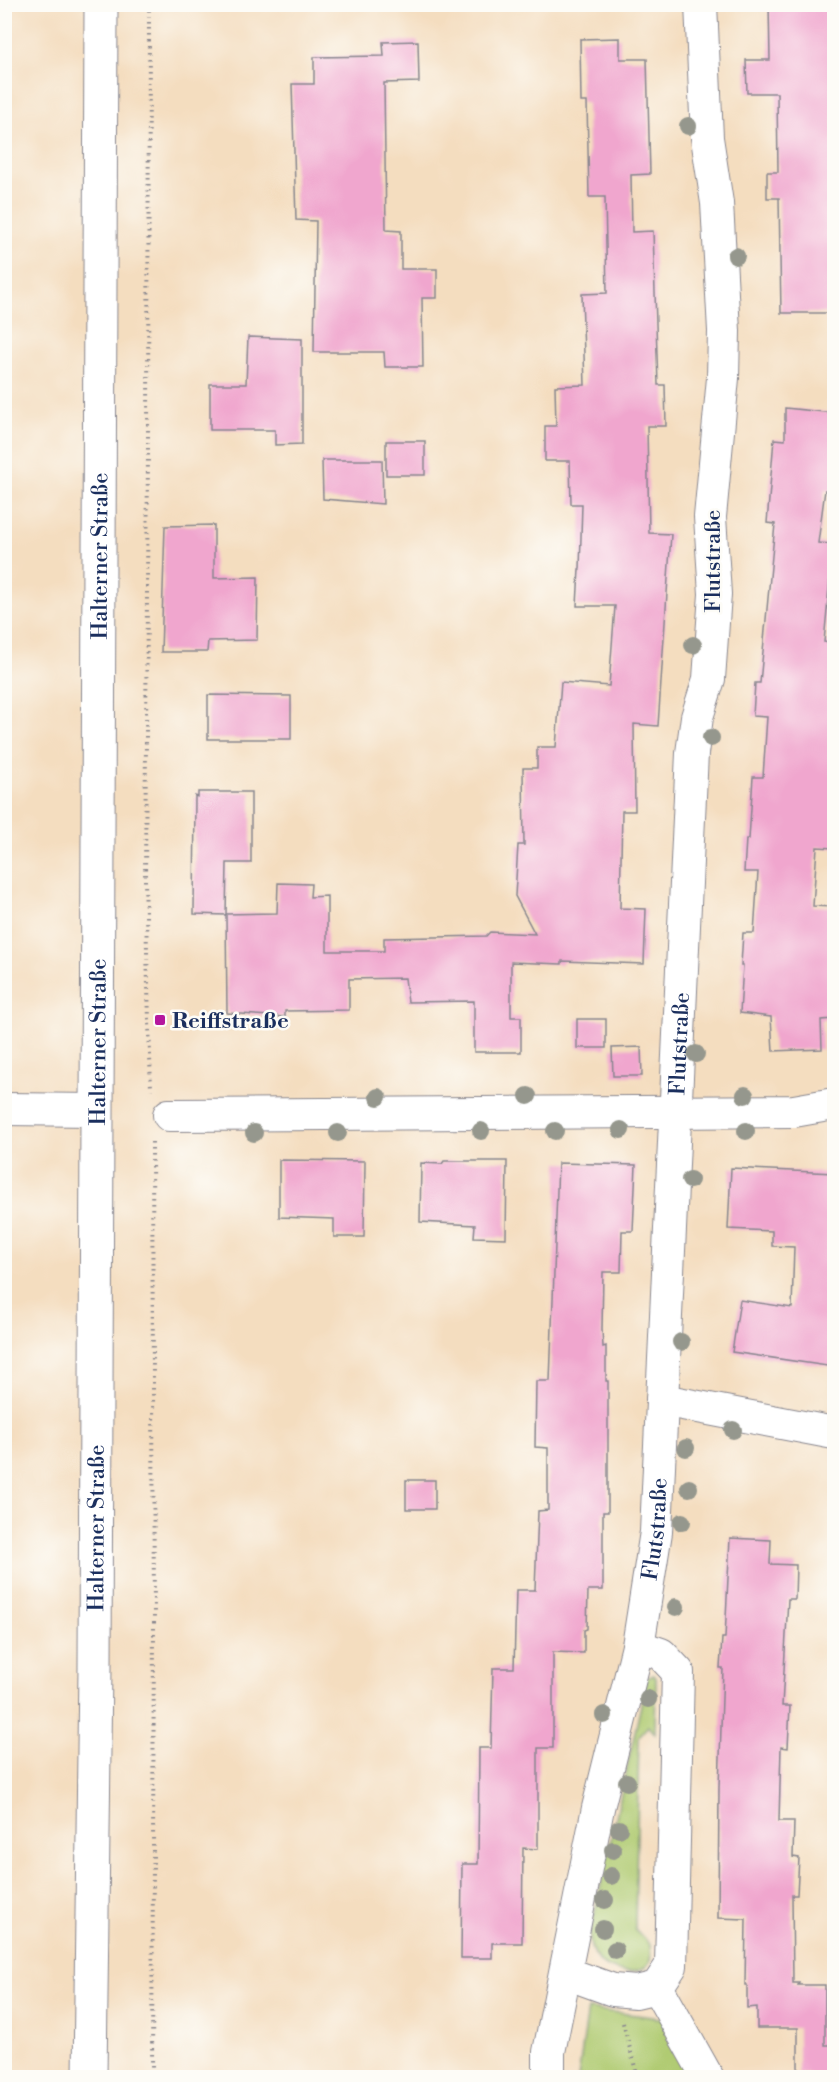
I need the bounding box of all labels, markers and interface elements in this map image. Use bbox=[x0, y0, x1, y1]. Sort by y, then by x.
street label: Halterner Straße bbox=[87, 473, 114, 639]
street label: Flutstraße bbox=[700, 510, 727, 612]
street label: Halterner Straße bbox=[85, 959, 113, 1125]
street label: Flutstraße bbox=[664, 992, 696, 1096]
place label: Reiffstraße bbox=[172, 1008, 289, 1035]
marker: Reiffstraße bbox=[153, 1013, 167, 1027]
street label: Halterner Straße bbox=[83, 1445, 111, 1611]
street label: Flutstraße bbox=[637, 1477, 673, 1582]

